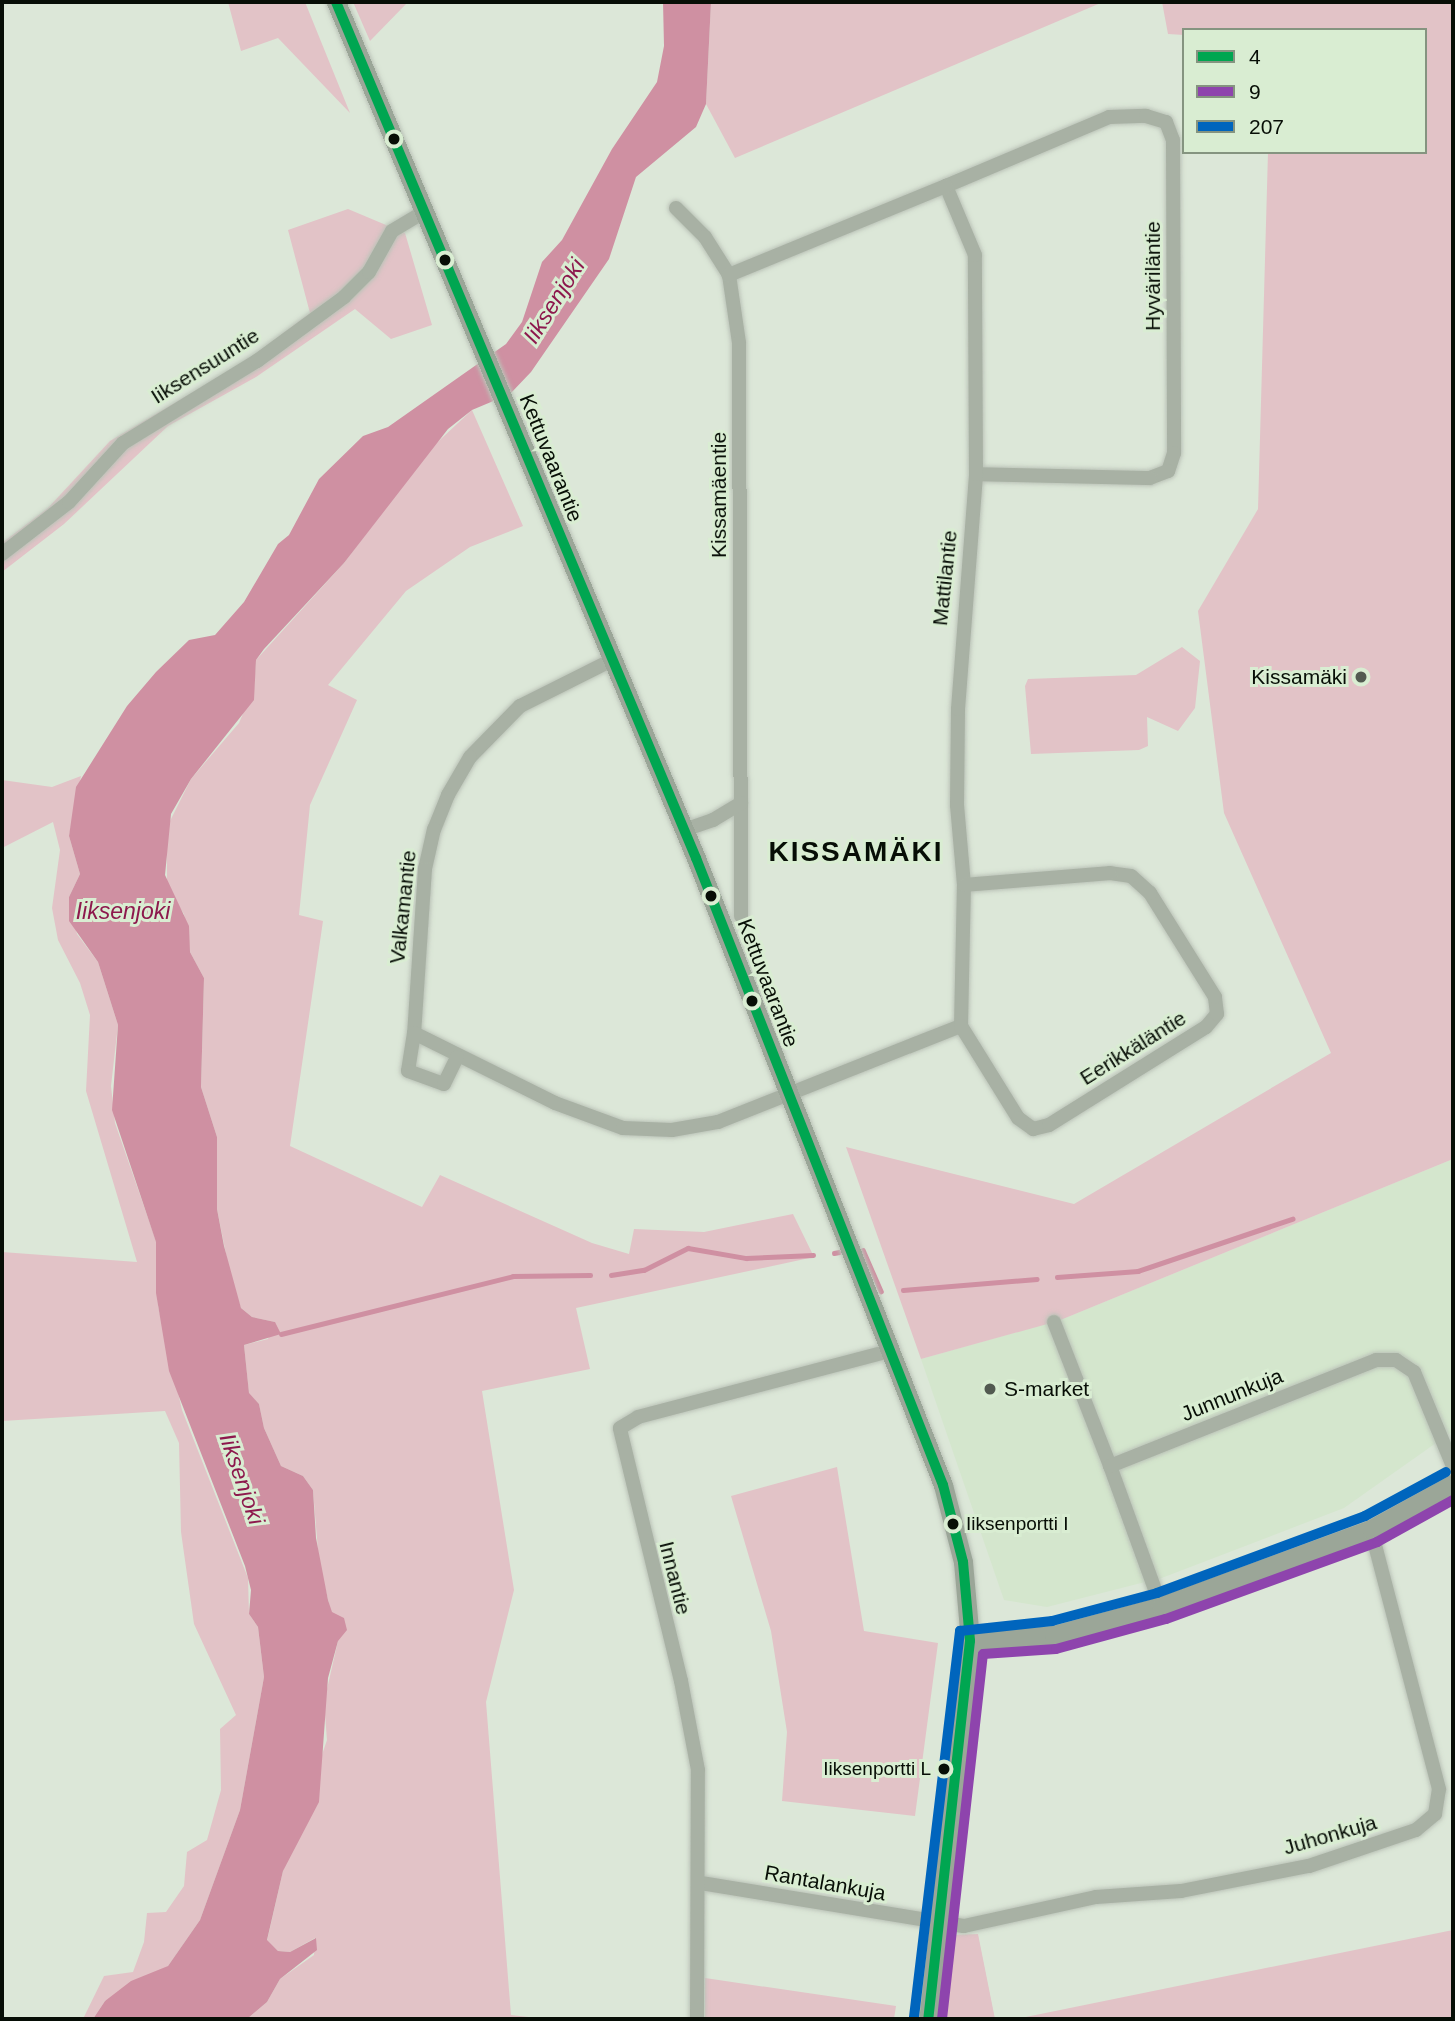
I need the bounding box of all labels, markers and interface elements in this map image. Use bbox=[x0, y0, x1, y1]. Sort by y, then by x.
legend bbox=[1182, 28, 1427, 154]
text: 4 bbox=[1249, 45, 1261, 68]
text: 9 bbox=[1249, 80, 1261, 103]
text: 207 bbox=[1249, 115, 1284, 138]
unlabelled marker bbox=[387, 132, 401, 146]
street label: Hyväriläntie bbox=[1140, 221, 1166, 331]
unlabelled marker bbox=[438, 253, 452, 267]
water label: Iiksenjoki bbox=[517, 254, 591, 348]
street label: Iiksensuuntie bbox=[146, 323, 264, 409]
street label: Kettuvaarantie bbox=[514, 390, 588, 526]
street label: Kissamäentie bbox=[706, 432, 732, 558]
street label: Mattilantie bbox=[927, 529, 963, 627]
place label: Kissamäki bbox=[1251, 664, 1347, 690]
marker: Kissamäki bbox=[1353, 669, 1369, 685]
district label: KISSAMÄKI bbox=[770, 835, 942, 869]
street label: Valkamantie bbox=[385, 849, 421, 965]
unlabelled marker bbox=[704, 889, 718, 903]
water label: Iiksenjoki bbox=[76, 897, 170, 925]
street label: Kettuvaarantie bbox=[732, 915, 804, 1051]
unlabelled marker bbox=[745, 994, 759, 1008]
street label: Eerikkäläntie bbox=[1075, 1005, 1191, 1091]
street label: Junnunkuja bbox=[1177, 1363, 1287, 1427]
place label: S-market bbox=[1004, 1376, 1089, 1402]
marker: S-market bbox=[982, 1381, 998, 1397]
water label: Iiksenjoki bbox=[214, 1430, 270, 1528]
place label: Iiksenportti I bbox=[966, 1513, 1068, 1535]
marker: Iiksenportti I bbox=[946, 1517, 960, 1531]
street label: Innantie bbox=[654, 1539, 696, 1617]
place label: Iiksenportti L bbox=[823, 1758, 931, 1780]
marker: Iiksenportti L bbox=[937, 1762, 951, 1776]
street label: Juhonkuja bbox=[1281, 1810, 1379, 1860]
street label: Rantalankuja bbox=[762, 1860, 888, 1906]

